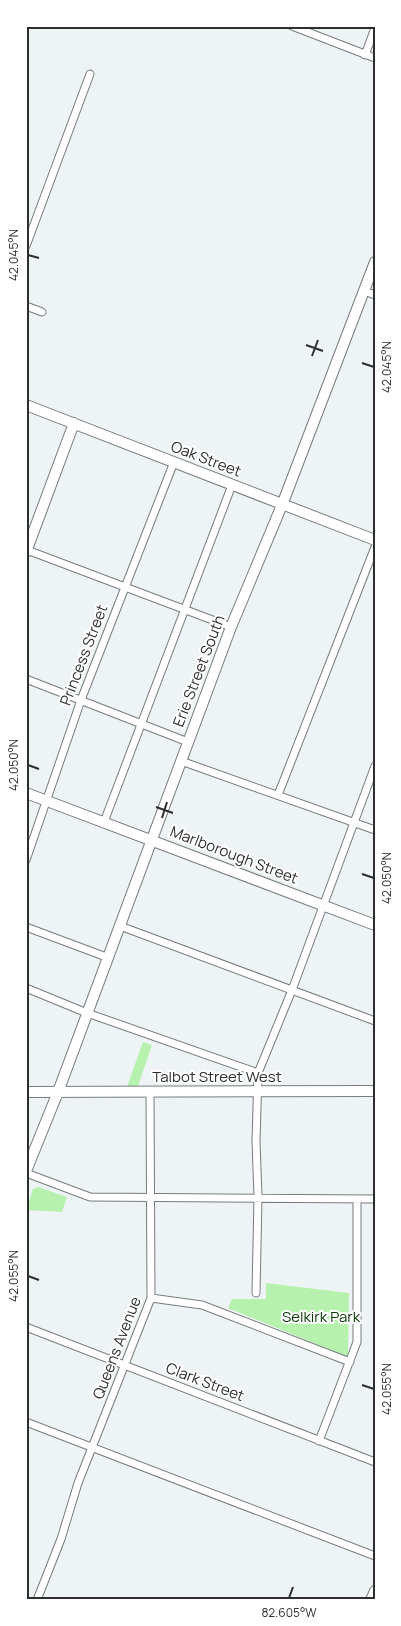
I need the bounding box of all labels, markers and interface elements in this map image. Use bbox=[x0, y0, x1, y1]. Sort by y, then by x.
text: 42.045°N bbox=[5, 229, 22, 281]
text: 42.045°N bbox=[378, 341, 395, 393]
street label: Oak Street bbox=[168, 436, 244, 482]
street label: Princess Street bbox=[55, 601, 112, 708]
street label: Erie Street South bbox=[168, 612, 230, 730]
text: 42.050°N bbox=[5, 739, 22, 791]
street label: Marlborough Street bbox=[167, 820, 301, 889]
text: 42.050°N bbox=[378, 852, 395, 904]
street label: Talbot Street West bbox=[152, 1066, 282, 1087]
text: 42.055°N bbox=[5, 1250, 22, 1302]
street label: Queens Avenue bbox=[87, 1293, 146, 1402]
park label: Selkirk Park bbox=[282, 1306, 361, 1327]
street label: Clark Street bbox=[163, 1357, 247, 1406]
text: 42.055°N bbox=[378, 1363, 395, 1415]
text: 82.605°W bbox=[261, 1604, 317, 1621]

